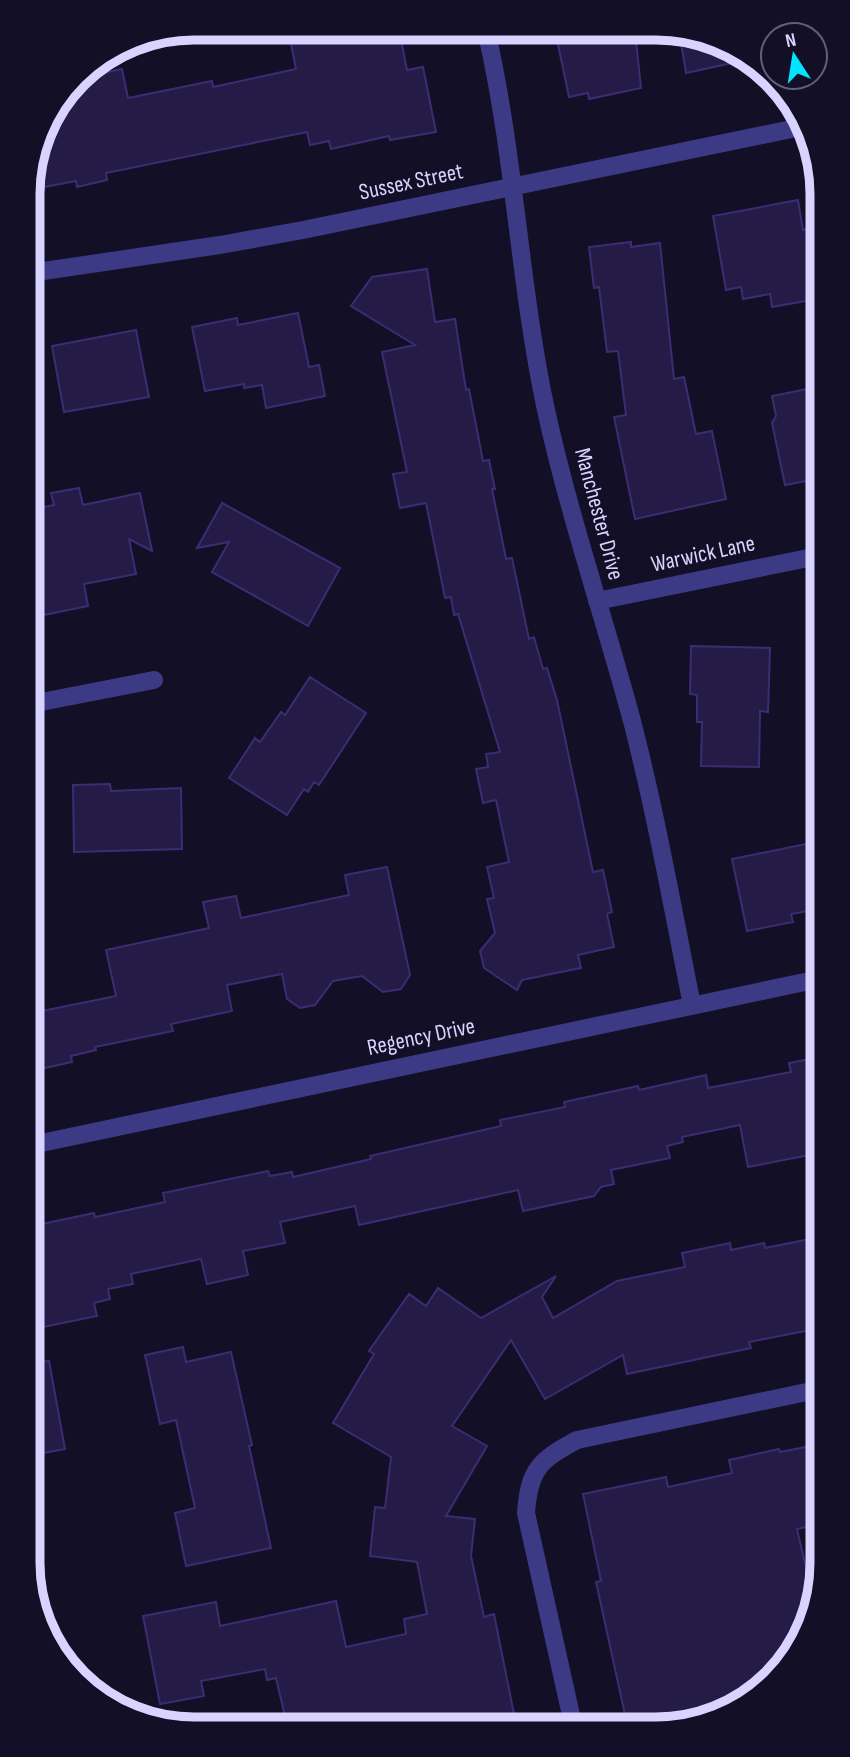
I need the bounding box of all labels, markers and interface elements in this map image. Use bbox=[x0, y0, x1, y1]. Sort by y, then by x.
north arrow bbox=[759, 21, 829, 91]
text: N bbox=[783, 29, 798, 53]
street label: Sussex Street bbox=[356, 157, 466, 207]
street label: Manchester Drive bbox=[568, 445, 630, 583]
street label: Warwick Lane bbox=[649, 529, 757, 579]
street label: Regency Drive bbox=[365, 1012, 477, 1062]

